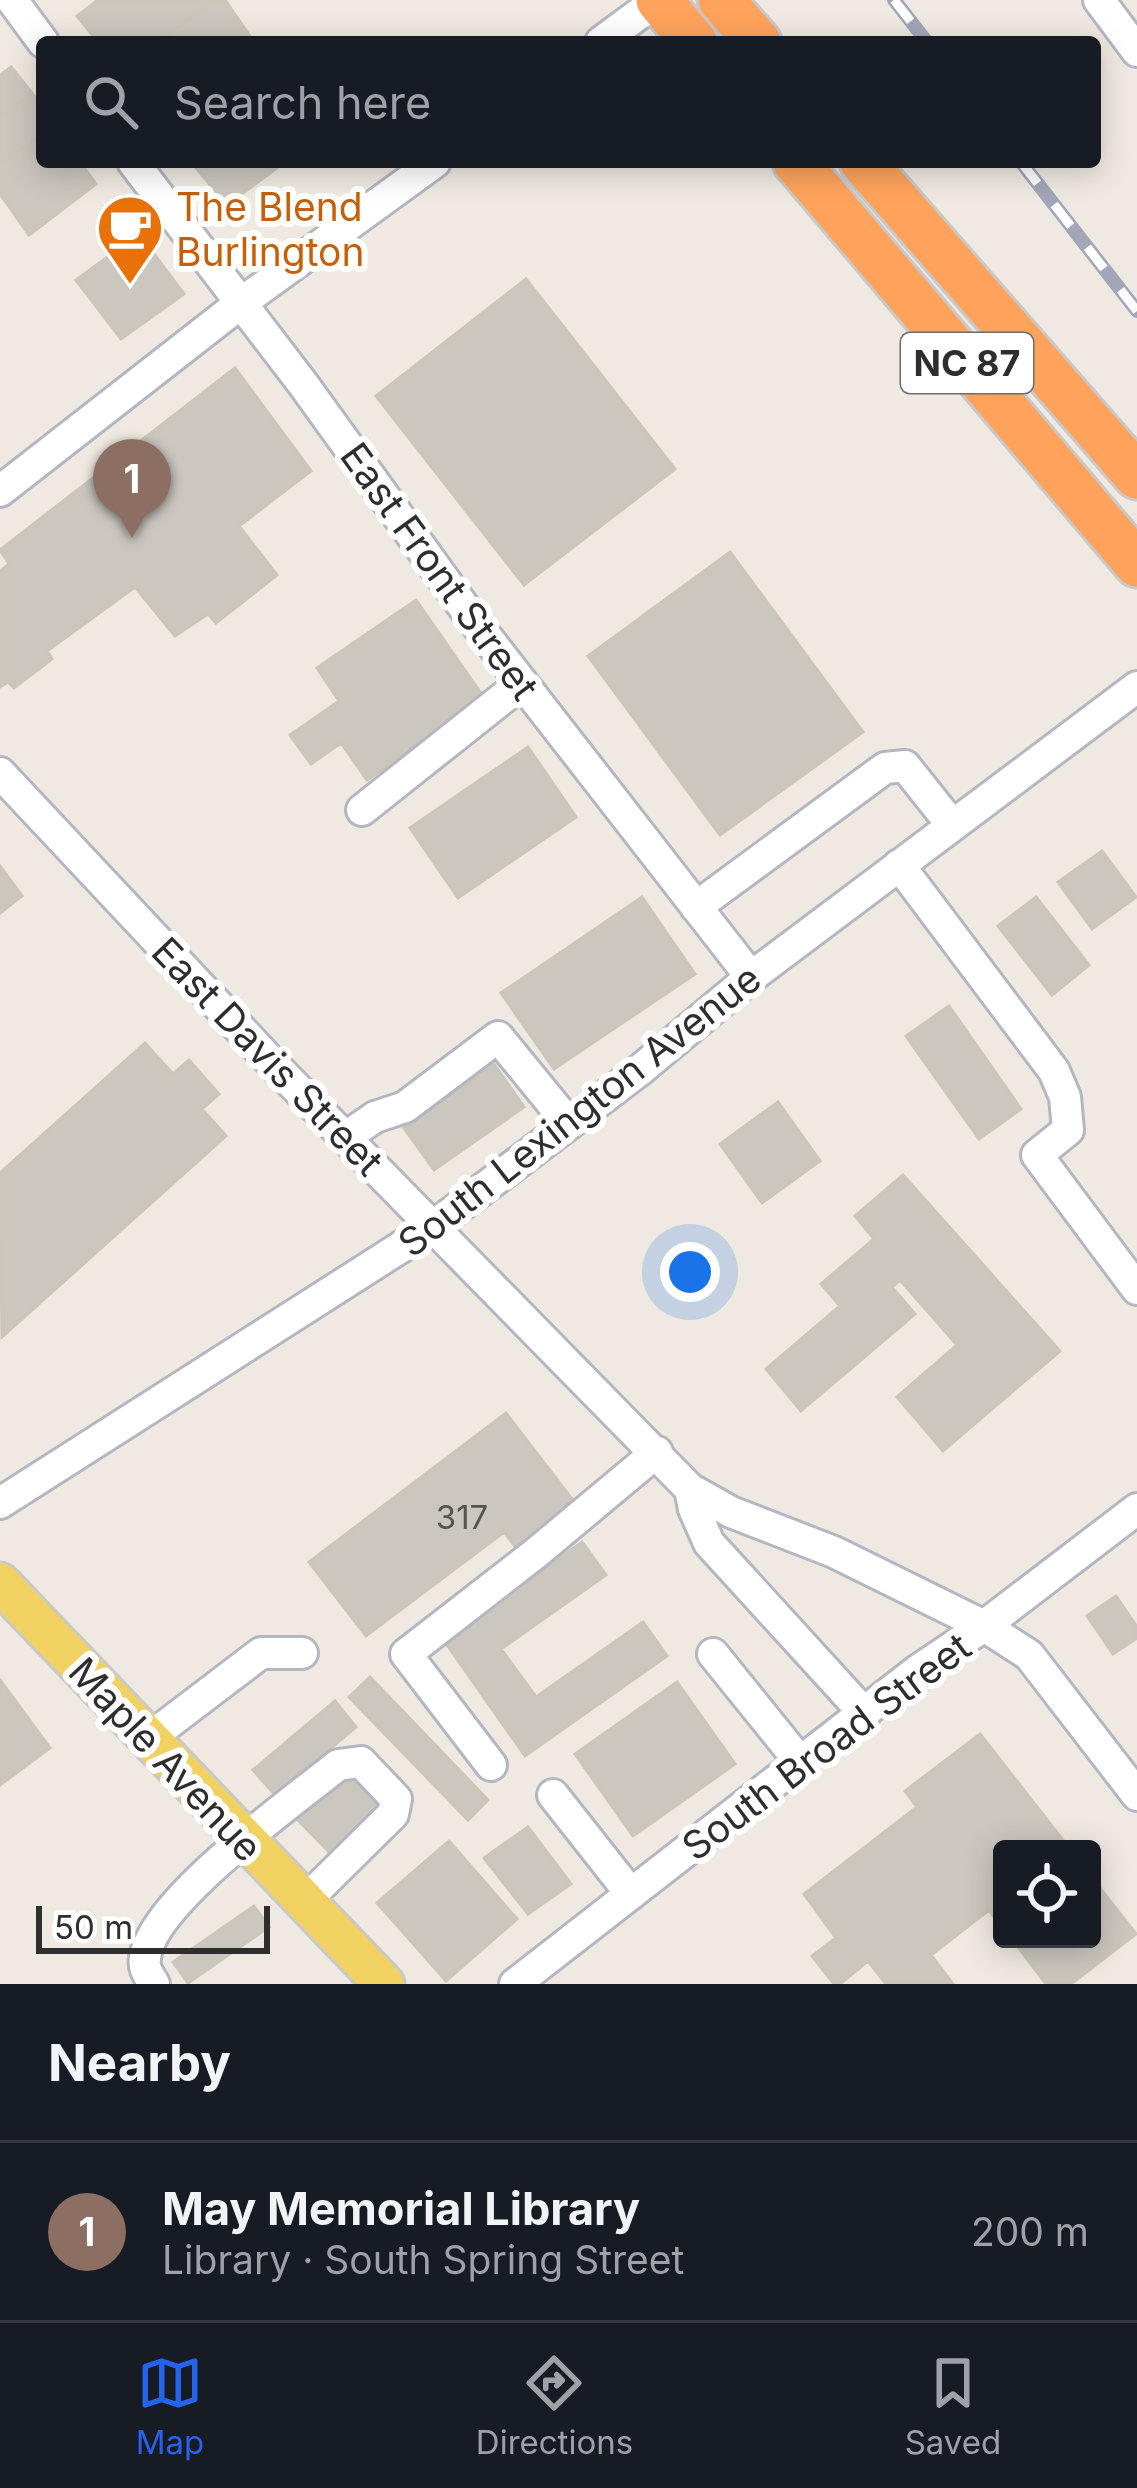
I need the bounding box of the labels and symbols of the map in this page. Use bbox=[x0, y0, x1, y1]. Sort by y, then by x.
place label: The Blend Burlington bbox=[176, 183, 365, 275]
cafe icon: The Blend Burlington bbox=[95, 193, 165, 287]
road number: NC 87 bbox=[901, 333, 1033, 393]
street label: East Front Street bbox=[331, 433, 549, 709]
pin: 1 bbox=[93, 439, 171, 538]
street label: East Davis Street bbox=[143, 927, 393, 1185]
street label: South Lexington Avenue bbox=[389, 954, 769, 1266]
your location bbox=[660, 1242, 720, 1302]
house number: 317 bbox=[436, 1497, 488, 1537]
street label: South Broad Street bbox=[673, 1622, 979, 1870]
street label: Maple Avenue bbox=[60, 1647, 272, 1871]
scale bar bbox=[36, 1900, 270, 1953]

